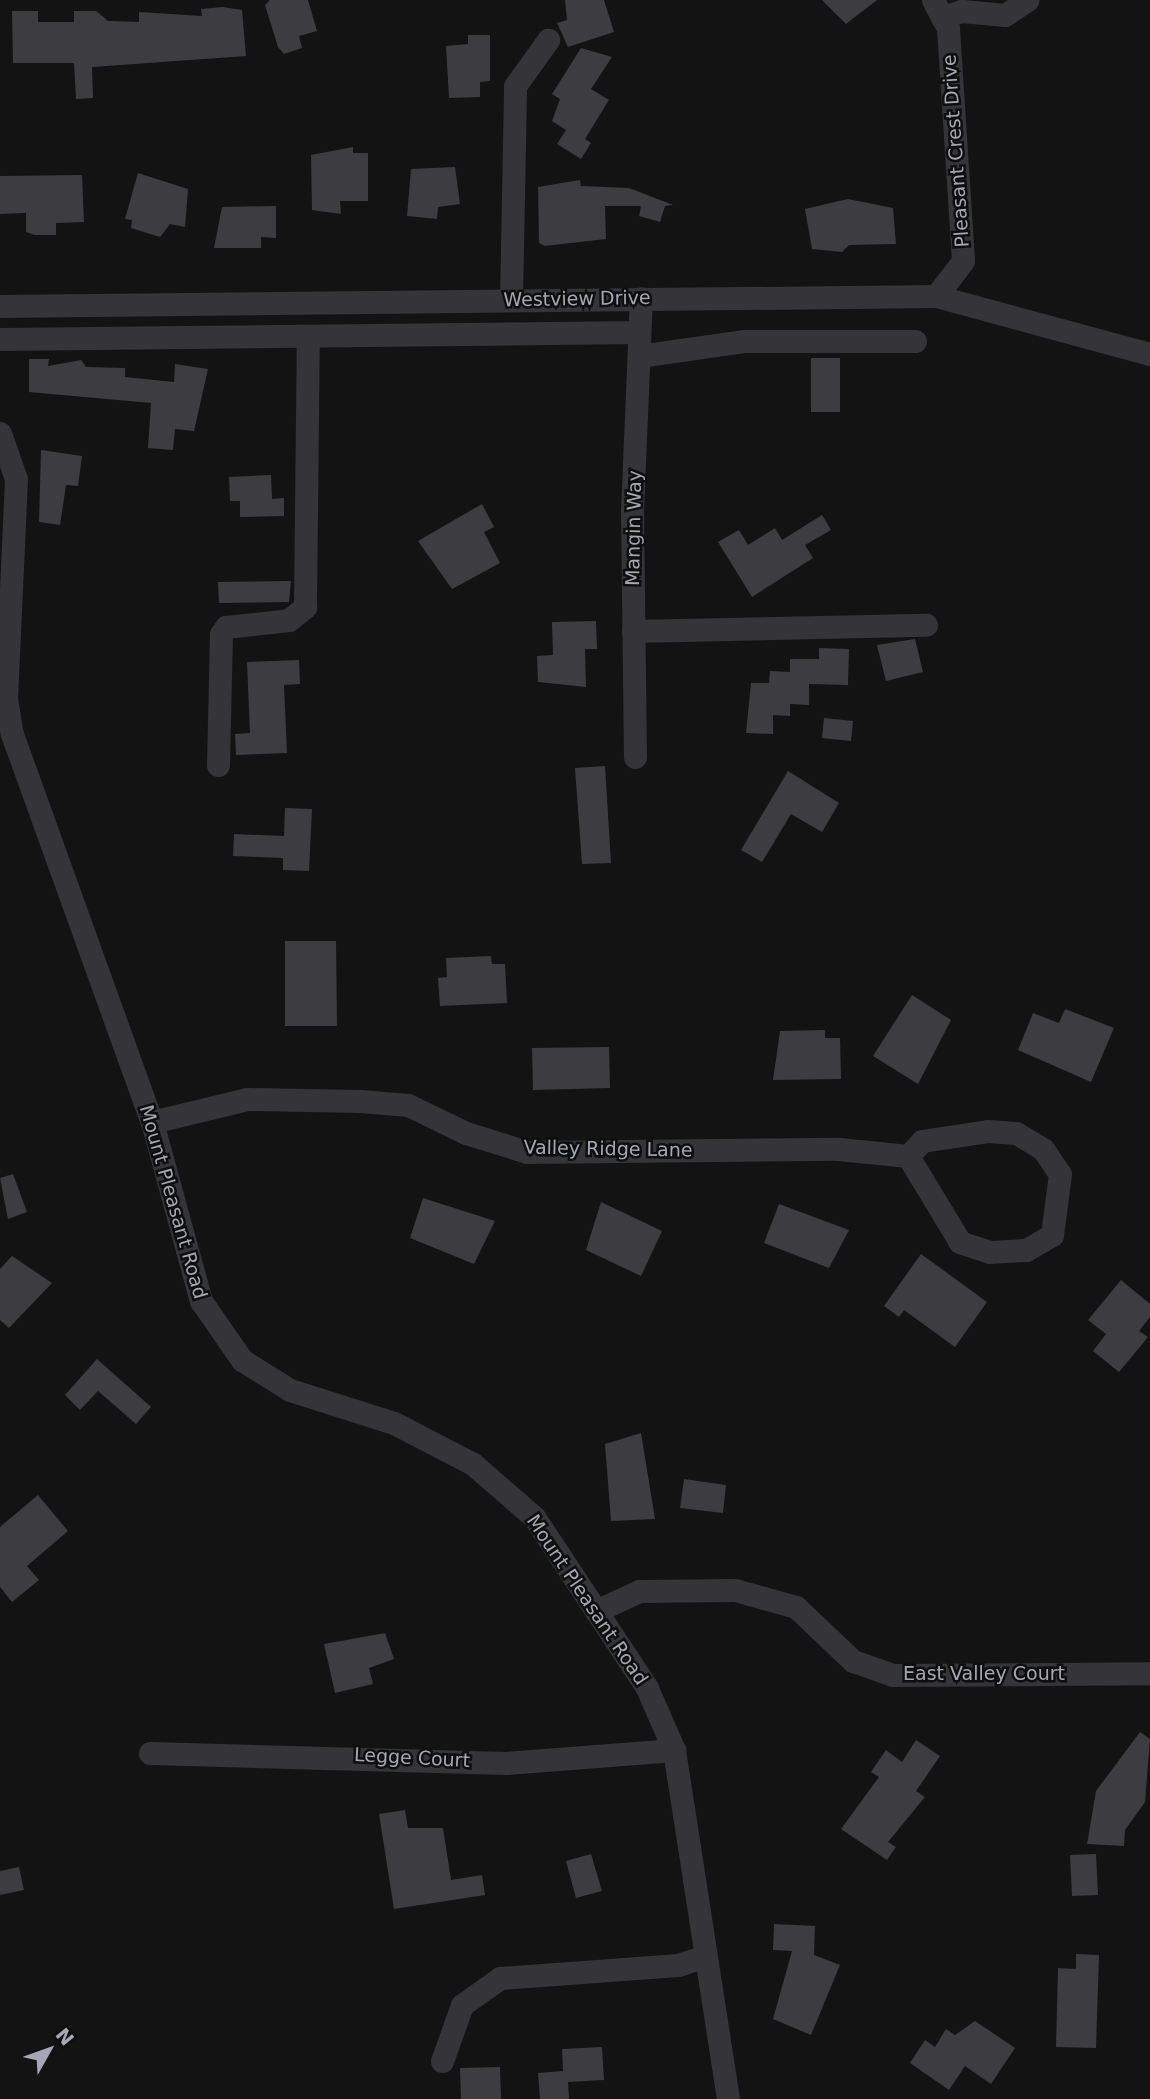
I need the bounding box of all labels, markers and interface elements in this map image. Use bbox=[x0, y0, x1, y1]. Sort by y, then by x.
street label: Pleasant Crest Drive bbox=[938, 54, 974, 248]
street label: Westview Drive bbox=[503, 286, 651, 312]
street label: Mangin Way bbox=[622, 470, 646, 586]
street label: Mount Pleasant Road bbox=[134, 1103, 212, 1301]
street label: Valley Ridge Lane bbox=[523, 1136, 693, 1162]
street label: Mount Pleasant Road bbox=[522, 1511, 652, 1689]
street label: East Valley Court bbox=[903, 1663, 1065, 1685]
street label: Legge Court bbox=[353, 1744, 471, 1772]
north arrow bbox=[14, 2015, 84, 2085]
text: N bbox=[52, 2023, 79, 2050]

